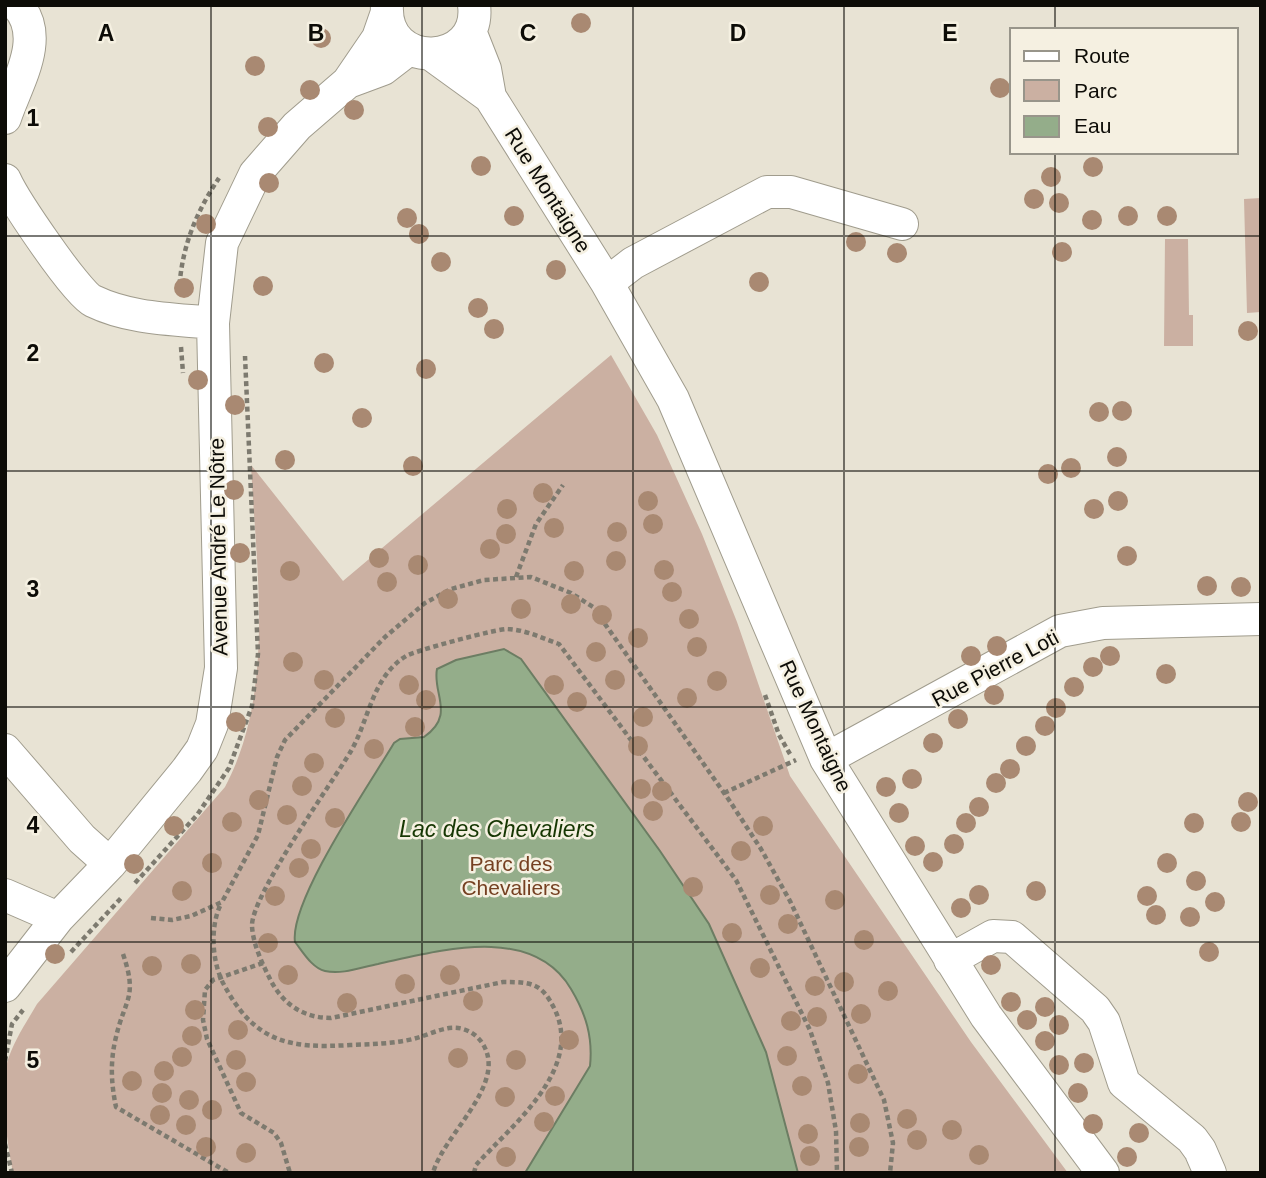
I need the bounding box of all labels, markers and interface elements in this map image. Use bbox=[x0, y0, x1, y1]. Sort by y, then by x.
text: A bbox=[98, 20, 114, 46]
text: B bbox=[308, 20, 324, 46]
text: C bbox=[520, 20, 536, 46]
text: D bbox=[730, 20, 746, 46]
text: E bbox=[942, 20, 958, 46]
legend bbox=[1010, 28, 1238, 154]
text: Route bbox=[1074, 44, 1130, 67]
text: Parc bbox=[1074, 79, 1117, 102]
text: 1 bbox=[27, 105, 40, 131]
text: Eau bbox=[1074, 114, 1111, 137]
street label: Rue Montaigne bbox=[501, 124, 595, 256]
text: 2 bbox=[27, 340, 39, 366]
street label: Avenue André Le Nôtre bbox=[205, 438, 231, 656]
text: 3 bbox=[27, 576, 39, 602]
street label: Rue Pierre Loti bbox=[928, 625, 1062, 711]
street label: Rue Montaigne bbox=[775, 657, 857, 795]
text: 4 bbox=[27, 812, 40, 838]
water label: Lac des Chevaliers bbox=[399, 816, 595, 842]
park label: Parc des Chevaliers bbox=[461, 852, 561, 899]
text: 5 bbox=[27, 1047, 40, 1073]

